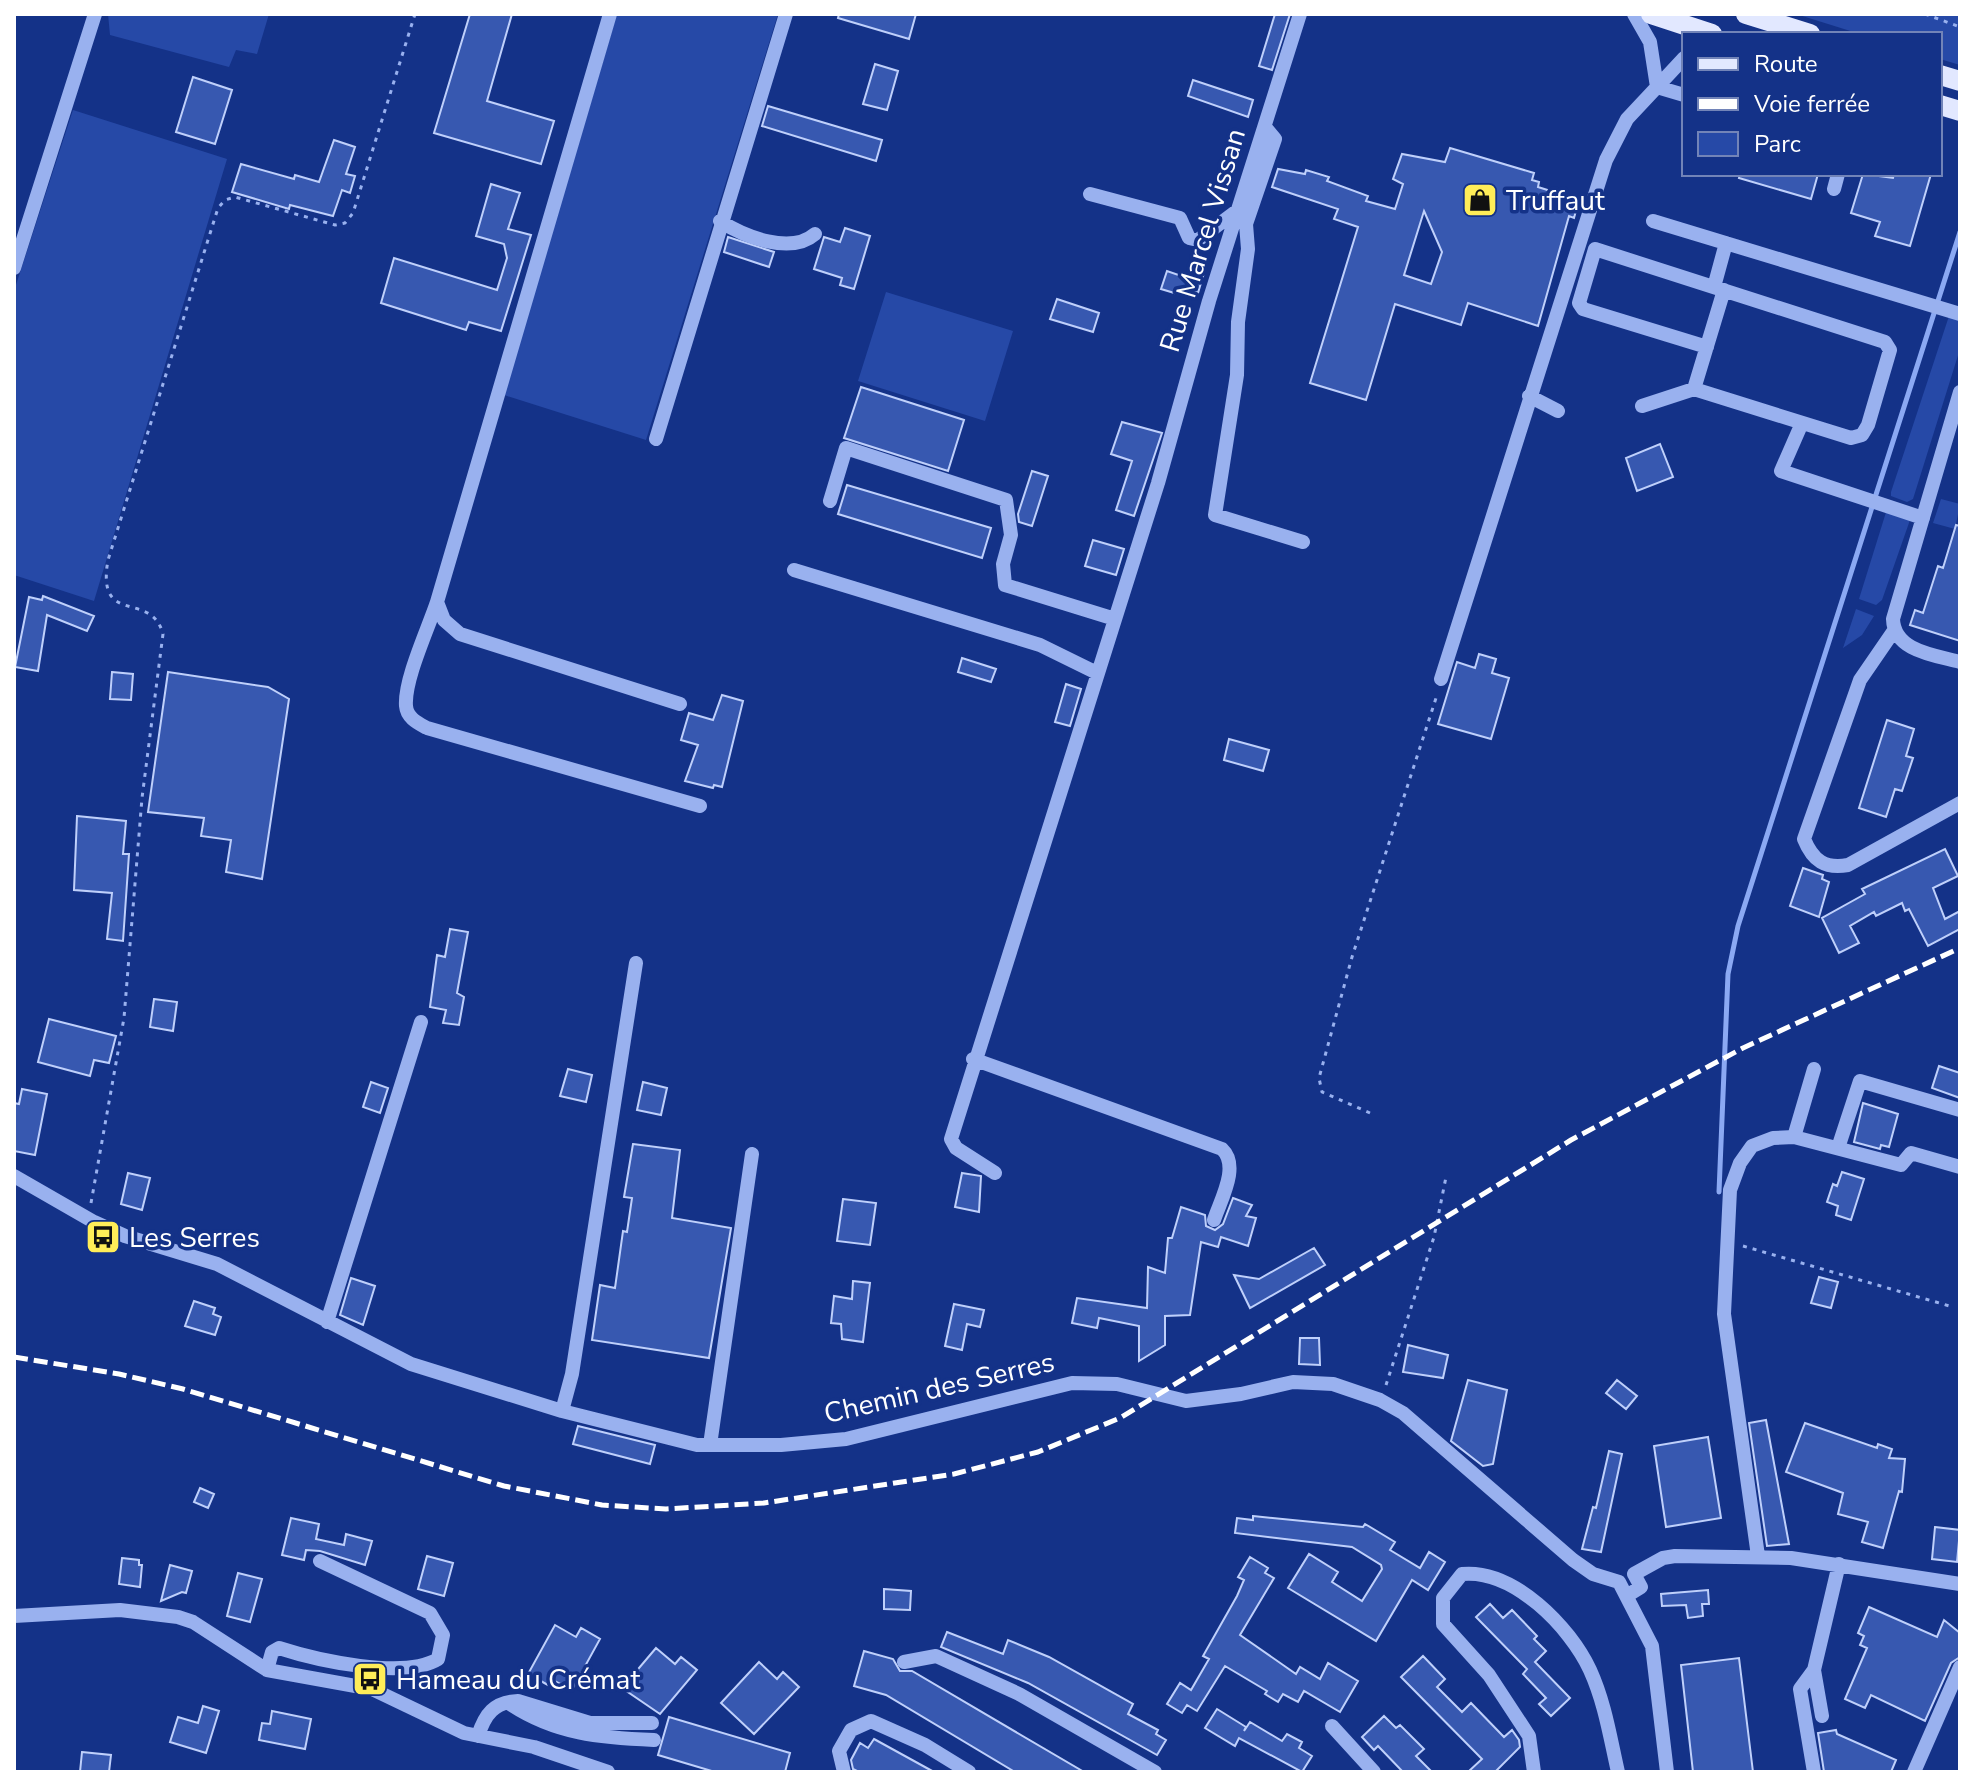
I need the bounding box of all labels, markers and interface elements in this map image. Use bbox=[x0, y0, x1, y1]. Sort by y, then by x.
legend bbox=[1682, 32, 1942, 176]
text: Route bbox=[1754, 48, 1818, 80]
text: Voie ferrée bbox=[1753, 88, 1870, 120]
street label: Rue Marcel Vissan bbox=[1151, 124, 1255, 357]
text: Parc bbox=[1754, 128, 1801, 160]
shop icon: Truffaut bbox=[1461, 181, 1499, 219]
place label: Truffaut bbox=[1506, 182, 1605, 220]
bus stop icon: Les Serres bbox=[84, 1218, 122, 1256]
place label: Les Serres bbox=[129, 1219, 260, 1257]
street label: Chemin des Serres bbox=[820, 1343, 1058, 1433]
bus stop icon: Hameau du Crémat bbox=[351, 1660, 389, 1698]
place label: Hameau du Crémat bbox=[396, 1661, 640, 1699]

